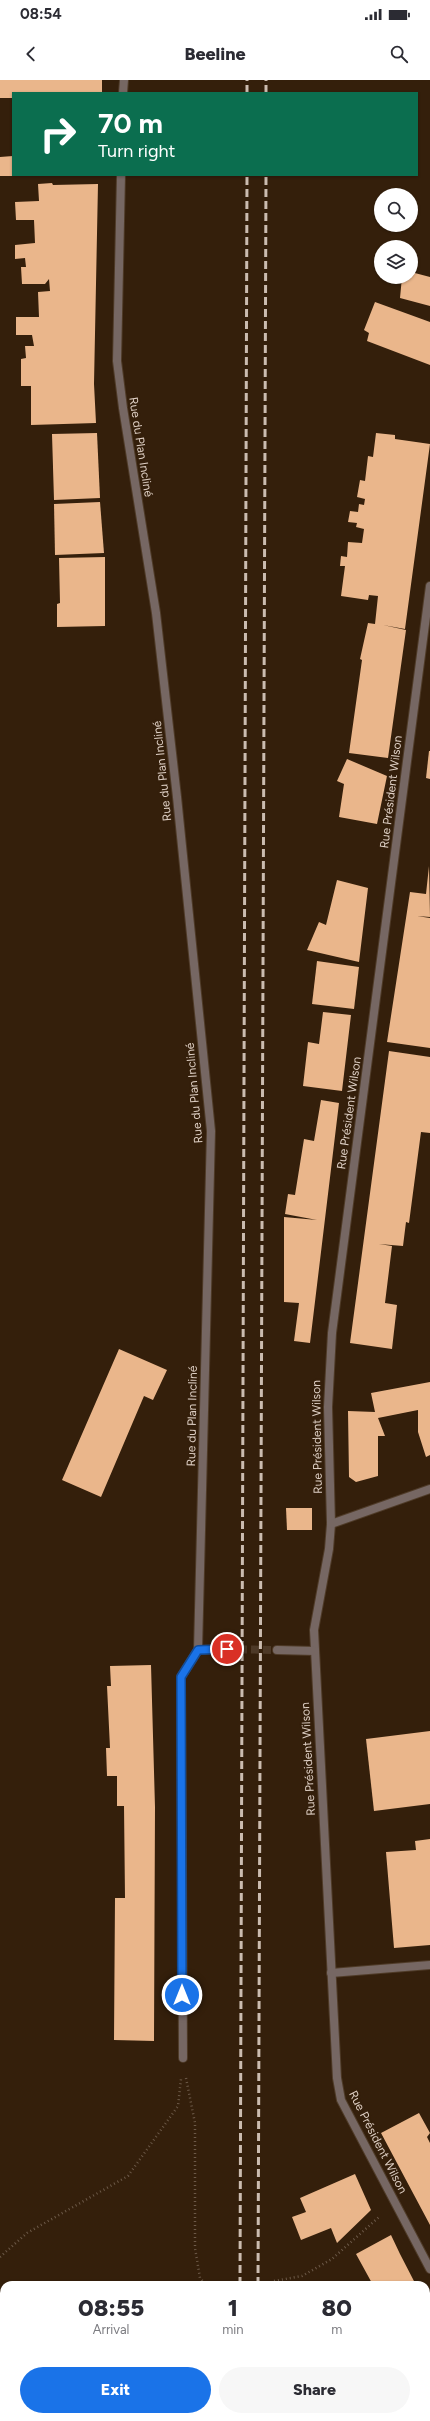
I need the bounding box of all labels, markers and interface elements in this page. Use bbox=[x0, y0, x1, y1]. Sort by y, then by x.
text: 08:54 bbox=[20, 5, 62, 23]
icon: back bbox=[20, 43, 42, 65]
text: Beeline bbox=[184, 43, 246, 65]
icon: search bbox=[388, 43, 410, 65]
text: 70 m bbox=[98, 106, 163, 140]
icon: right bbox=[32, 108, 84, 160]
text: Turn right bbox=[98, 140, 175, 162]
map controls bbox=[374, 188, 418, 284]
button: search bbox=[374, 188, 418, 232]
button: layers bbox=[374, 240, 418, 284]
street label: Rue du Plan Incliné bbox=[126, 396, 156, 498]
street label: Rue du Plan Incliné bbox=[150, 720, 174, 822]
street label: Rue Président Wilson bbox=[377, 734, 405, 849]
street label: Rue du Plan Incliné bbox=[183, 1042, 205, 1144]
street label: Rue Président Wilson bbox=[334, 1055, 364, 1170]
street label: Rue du Plan Incliné bbox=[184, 1365, 200, 1467]
street label: Rue Président Wilson bbox=[309, 1380, 325, 1494]
pin bbox=[210, 1632, 244, 1666]
icon: arrive bbox=[216, 1638, 238, 1660]
street label: Rue Président Wilson bbox=[298, 1702, 318, 1816]
position arrow bbox=[161, 1974, 203, 2016]
street label: Rue Président Wilson bbox=[346, 2088, 410, 2196]
text: 08:55 bbox=[78, 2293, 144, 2322]
text: 1 bbox=[228, 2293, 238, 2322]
text: 80 bbox=[322, 2293, 352, 2322]
text: Arrival bbox=[93, 2322, 129, 2337]
text: min bbox=[222, 2322, 244, 2337]
text: m bbox=[331, 2322, 342, 2337]
button: Exit bbox=[20, 2367, 211, 2413]
button: Share bbox=[219, 2367, 410, 2413]

